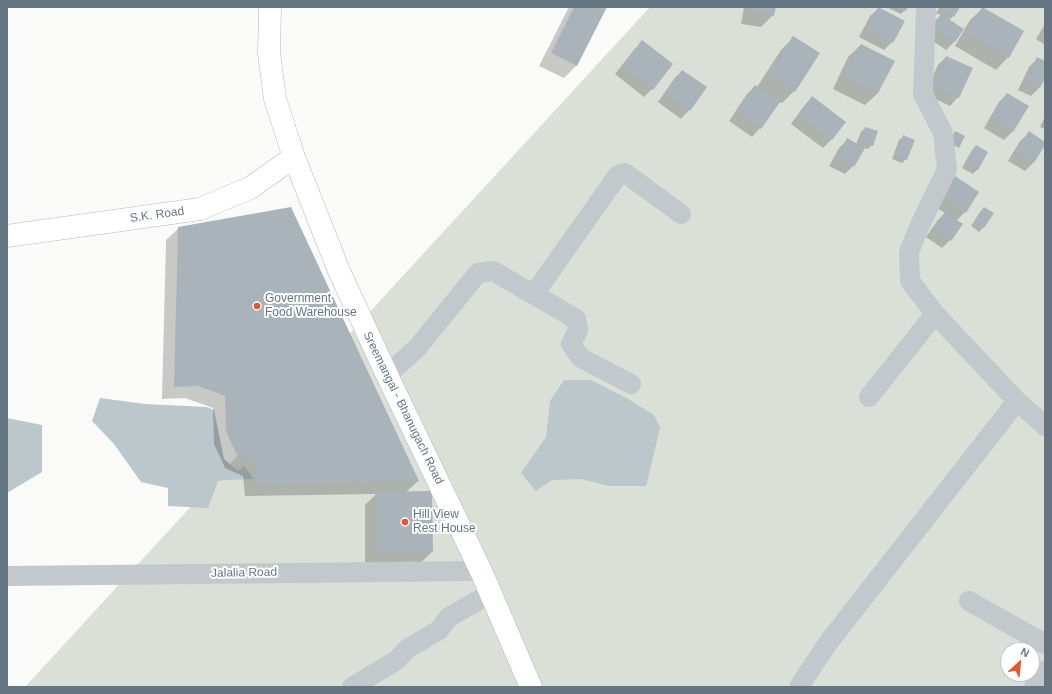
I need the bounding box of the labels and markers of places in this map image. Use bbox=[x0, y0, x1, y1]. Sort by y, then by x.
place label: Government Food Warehouse bbox=[265, 292, 357, 320]
marker: Government Food Warehouse bbox=[252, 301, 262, 311]
place label: Hill View Rest House bbox=[413, 508, 476, 536]
marker: Hill View Rest House bbox=[400, 517, 410, 527]

